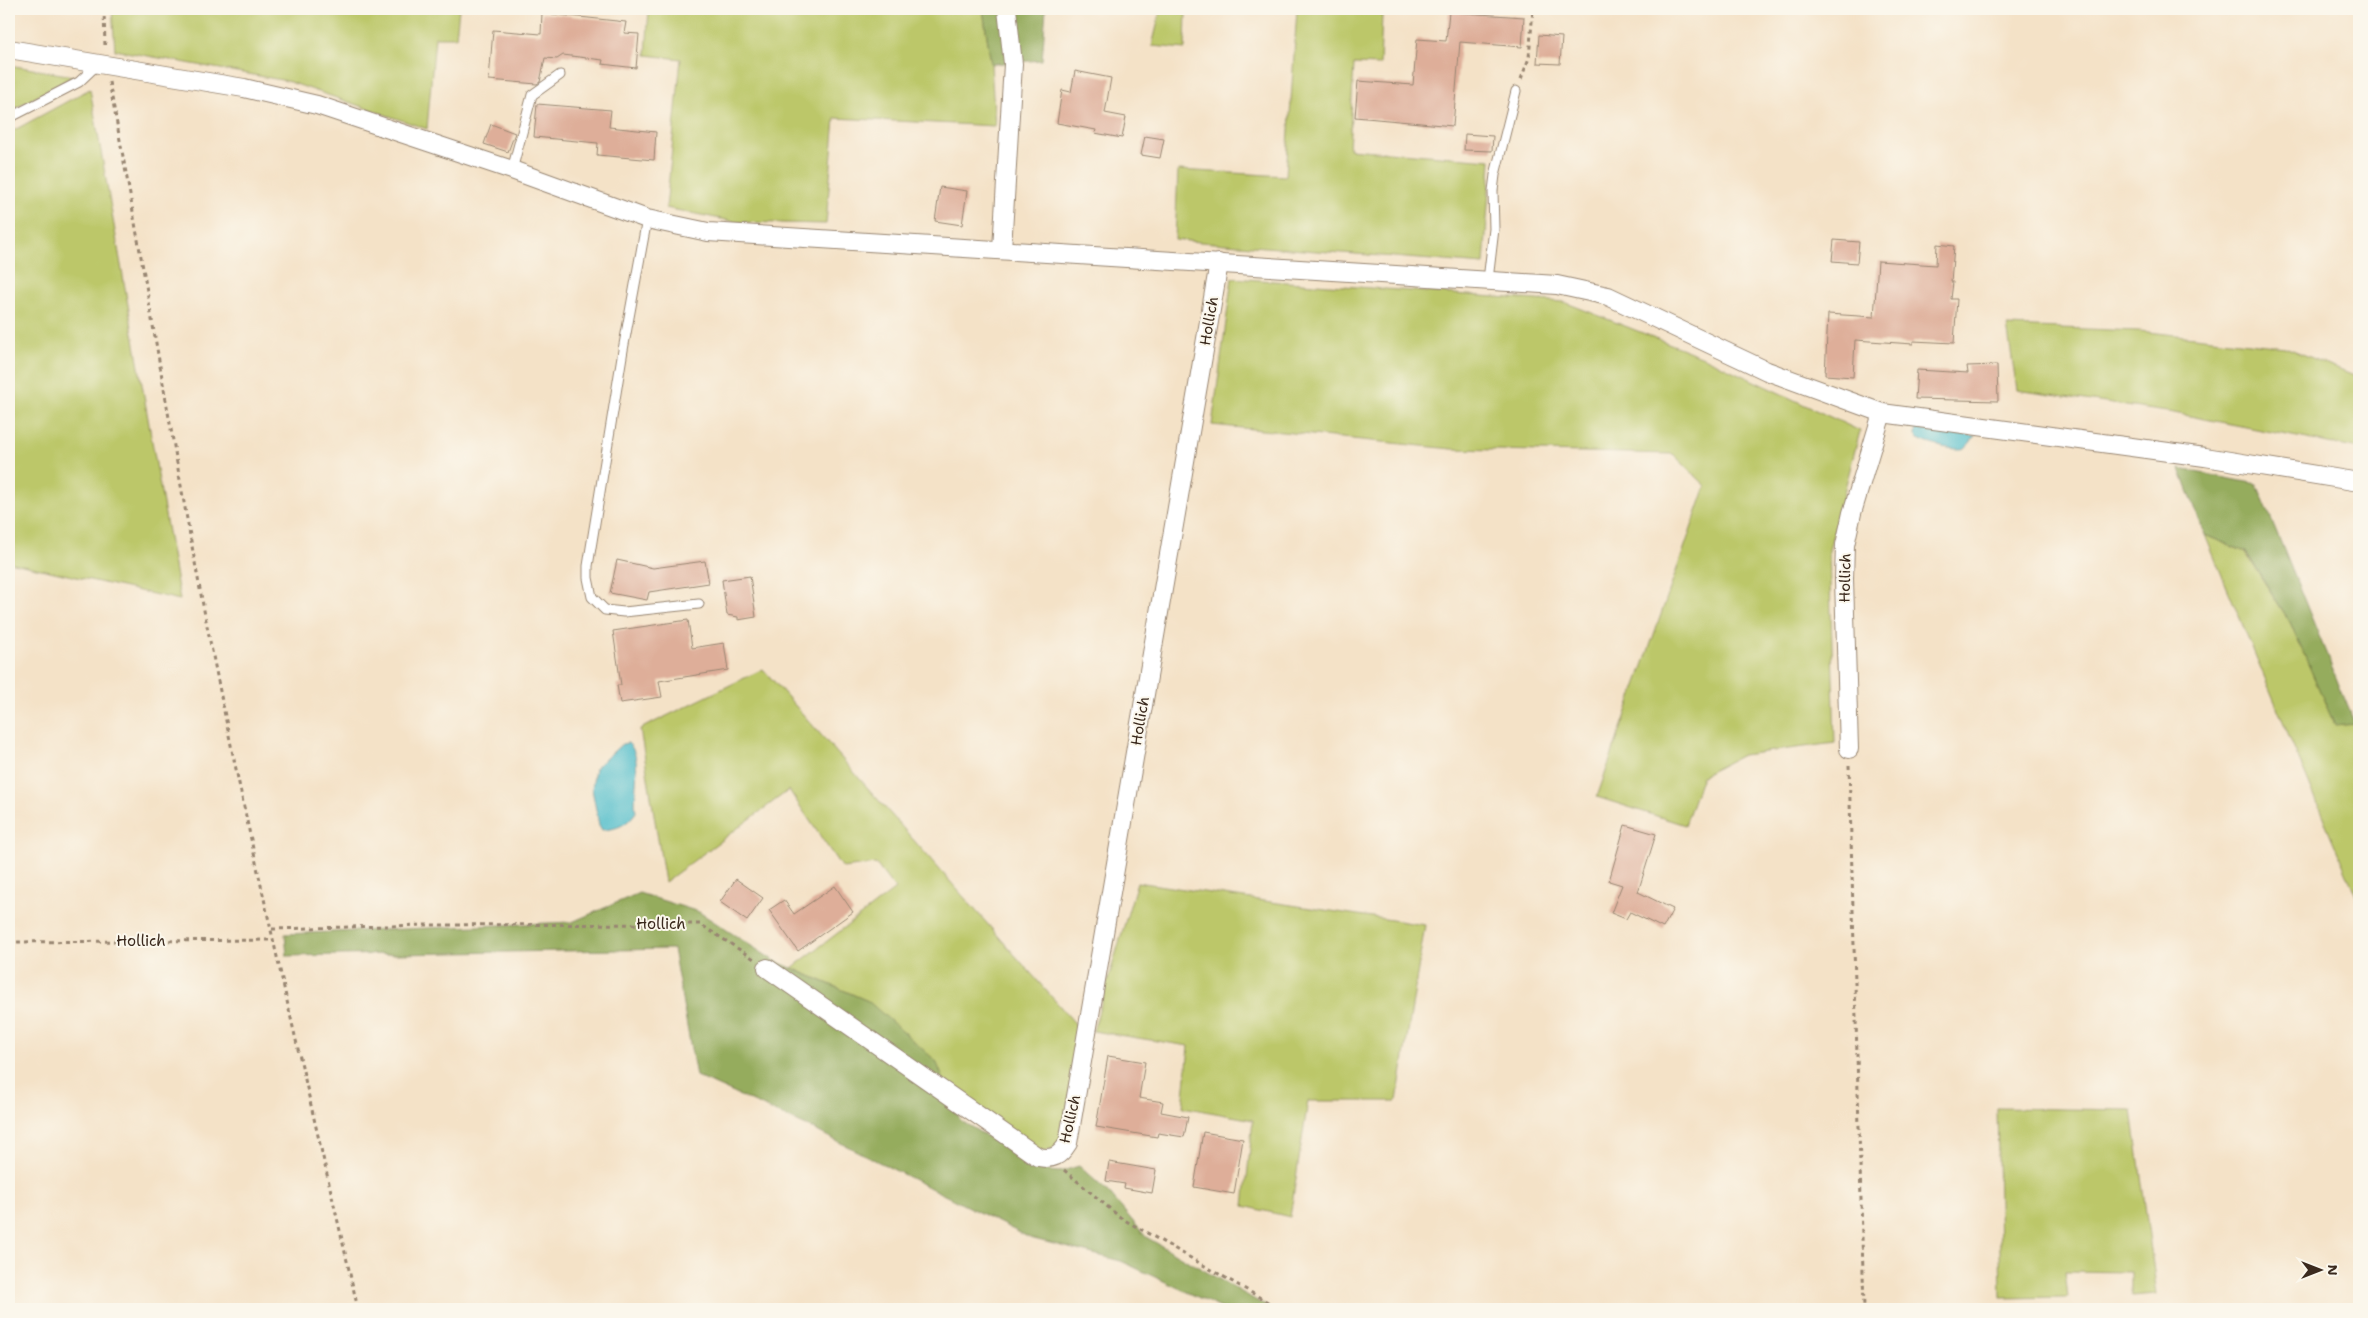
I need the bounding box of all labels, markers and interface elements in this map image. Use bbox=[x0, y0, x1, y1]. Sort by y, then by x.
street label: Hollich bbox=[1195, 295, 1223, 347]
street label: Hollich bbox=[1835, 553, 1855, 603]
street label: Hollich bbox=[1126, 695, 1154, 747]
street label: Hollich bbox=[636, 914, 686, 934]
street label: Hollich bbox=[116, 931, 166, 951]
street label: Hollich bbox=[1055, 1093, 1085, 1145]
north arrow bbox=[2296, 1246, 2346, 1296]
text: N bbox=[2324, 1264, 2342, 1276]

